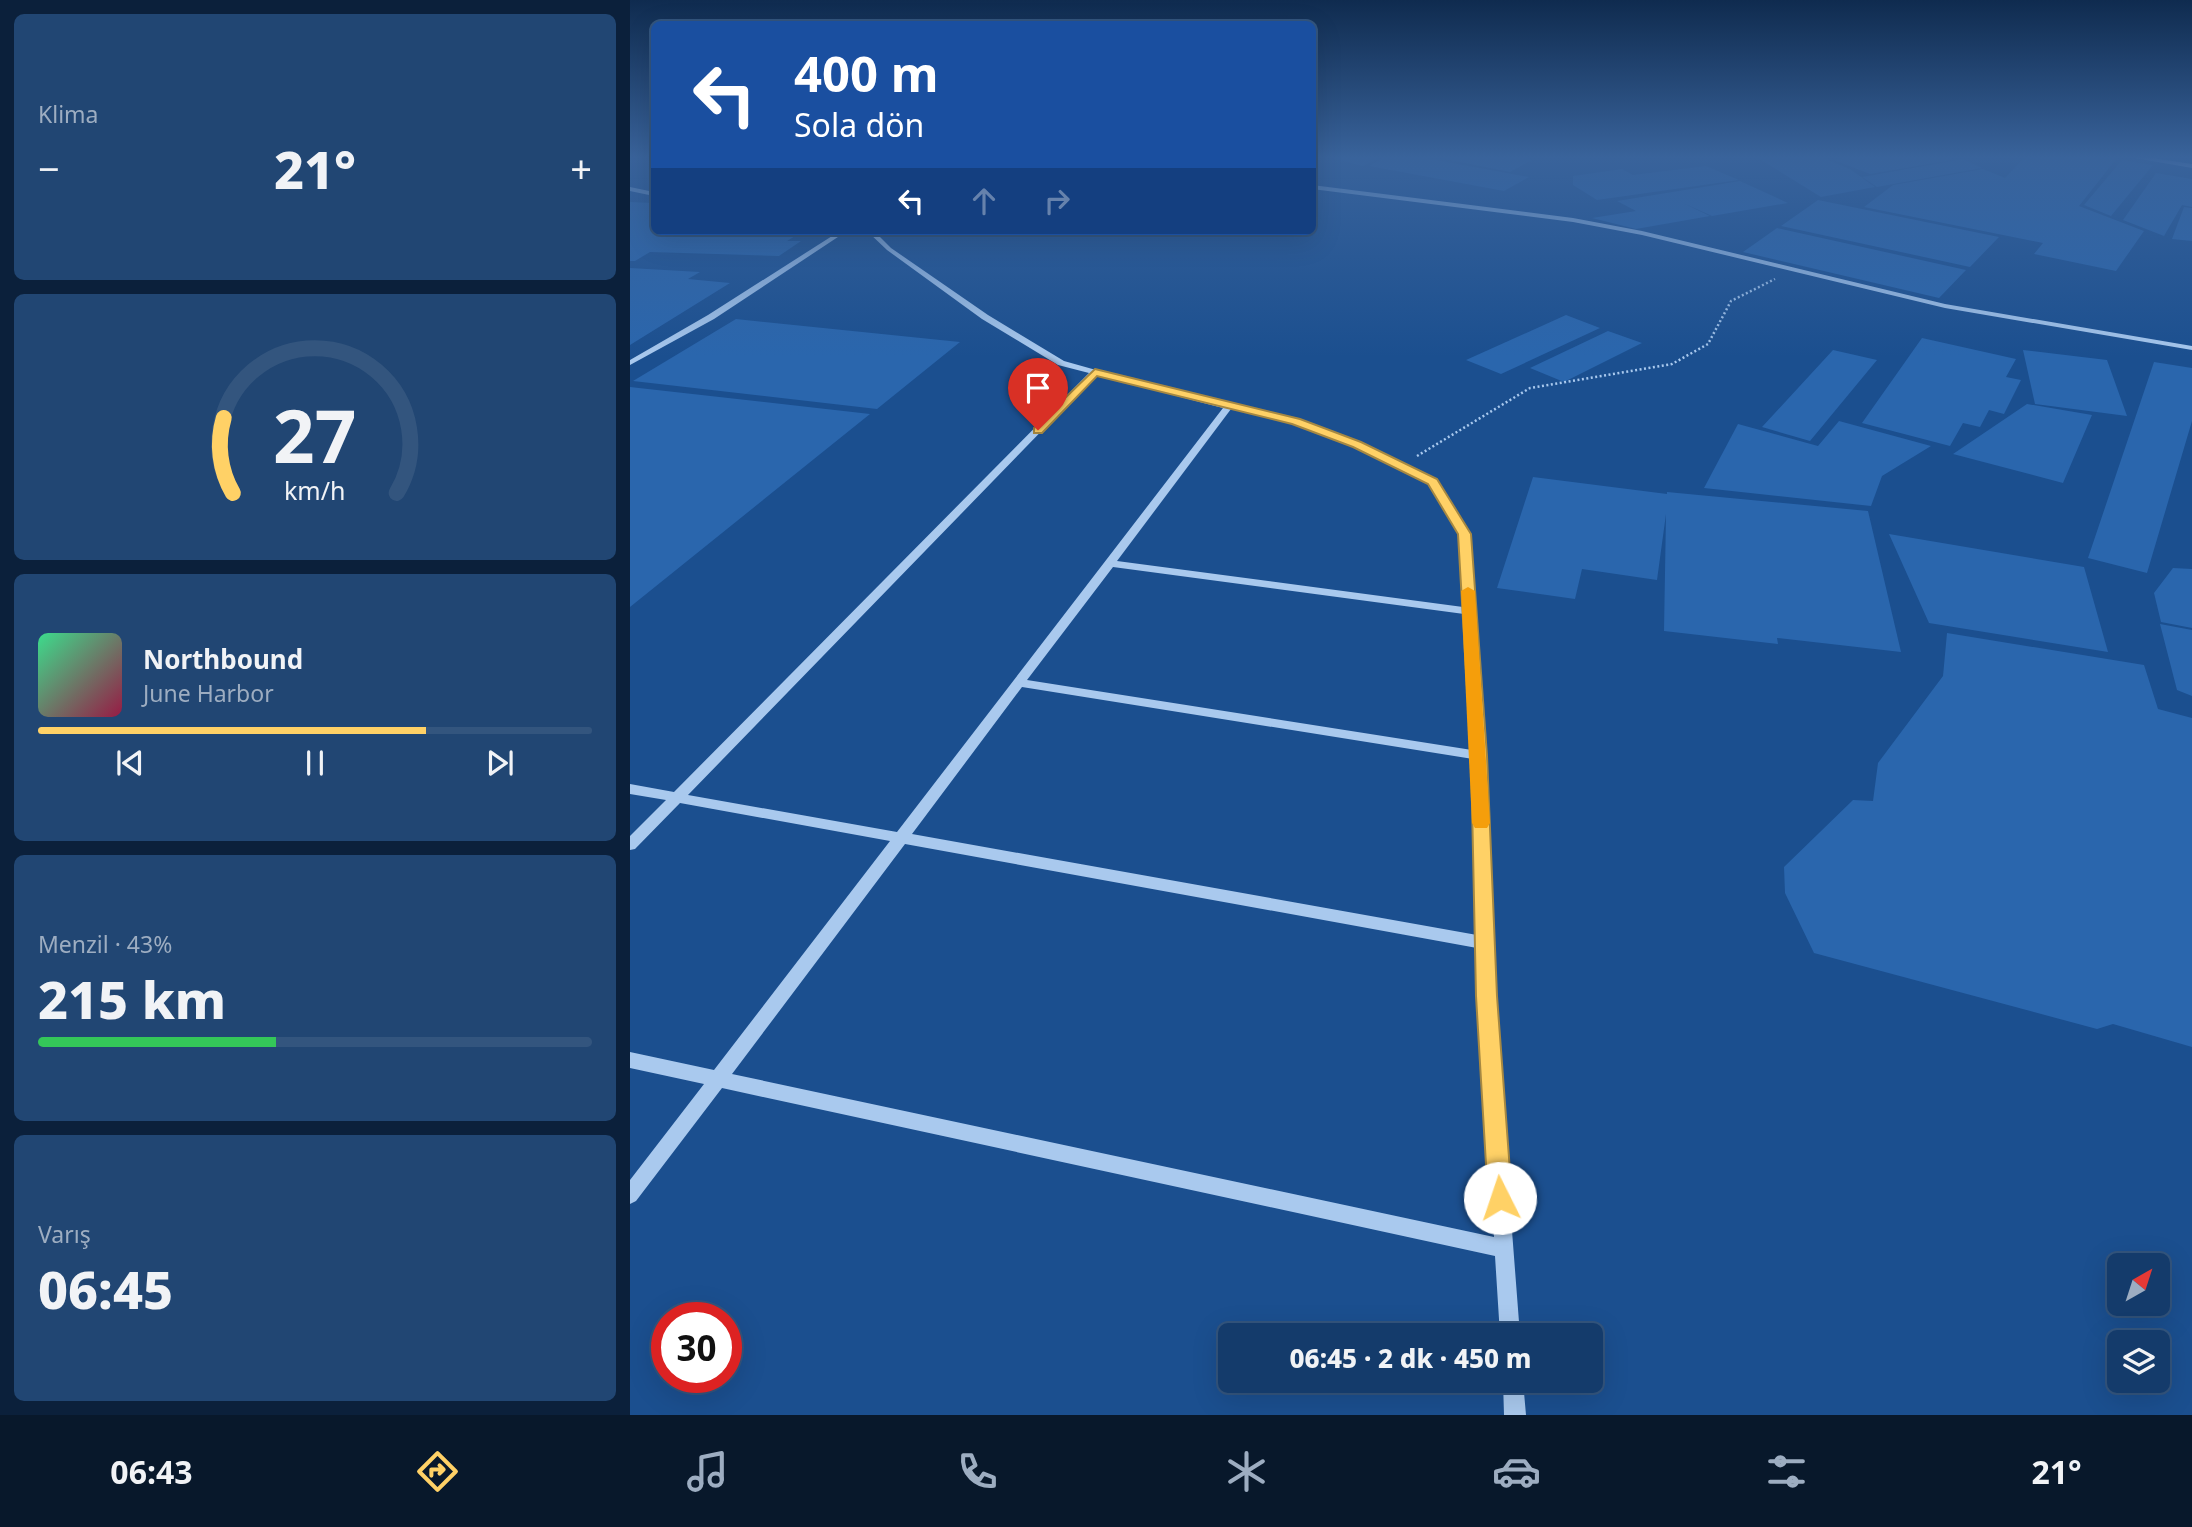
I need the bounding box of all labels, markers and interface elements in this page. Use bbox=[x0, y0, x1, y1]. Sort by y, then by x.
text: 400 m bbox=[794, 40, 939, 106]
icon: left bbox=[679, 49, 770, 140]
text: Klima bbox=[38, 98, 99, 130]
text: Sola dön bbox=[794, 103, 924, 146]
text: 21° bbox=[274, 133, 356, 204]
text: − bbox=[38, 142, 60, 194]
text: + bbox=[570, 142, 592, 194]
icon: left bbox=[892, 182, 930, 220]
icon: ahead bbox=[965, 182, 1003, 220]
icon: right bbox=[1038, 182, 1076, 220]
pin bbox=[1008, 358, 1068, 430]
icon: arrive bbox=[1019, 369, 1057, 407]
text: 27 bbox=[273, 386, 357, 485]
text: km/h bbox=[284, 473, 346, 507]
text: Northbound bbox=[143, 641, 303, 677]
text: June Harbor bbox=[143, 677, 274, 709]
icon: previous bbox=[111, 744, 149, 782]
icon: pause bbox=[296, 744, 334, 782]
icon: next bbox=[481, 744, 519, 782]
text: Menzil · 43% bbox=[38, 928, 172, 960]
text: 215 km bbox=[38, 963, 226, 1034]
position arrow bbox=[1463, 1161, 1537, 1235]
text: Varış bbox=[38, 1218, 91, 1250]
text: 06:45 bbox=[38, 1253, 173, 1324]
north arrow bbox=[2107, 1253, 2170, 1316]
map controls bbox=[2107, 1253, 2170, 1393]
speed limit sign: 30 bbox=[651, 1302, 742, 1393]
button: layers bbox=[2107, 1330, 2170, 1393]
text: 06:45 · 2 dk · 450 m bbox=[1290, 1340, 1531, 1376]
icon: directions bbox=[413, 1447, 462, 1496]
icon: music bbox=[683, 1447, 732, 1496]
icon: phone bbox=[953, 1447, 1002, 1496]
icon: climate bbox=[1222, 1447, 1271, 1496]
icon: car bbox=[1492, 1447, 1541, 1496]
icon: filters bbox=[1762, 1447, 1811, 1496]
text: 06:43 bbox=[110, 1450, 193, 1493]
text: 21° bbox=[2031, 1450, 2082, 1493]

